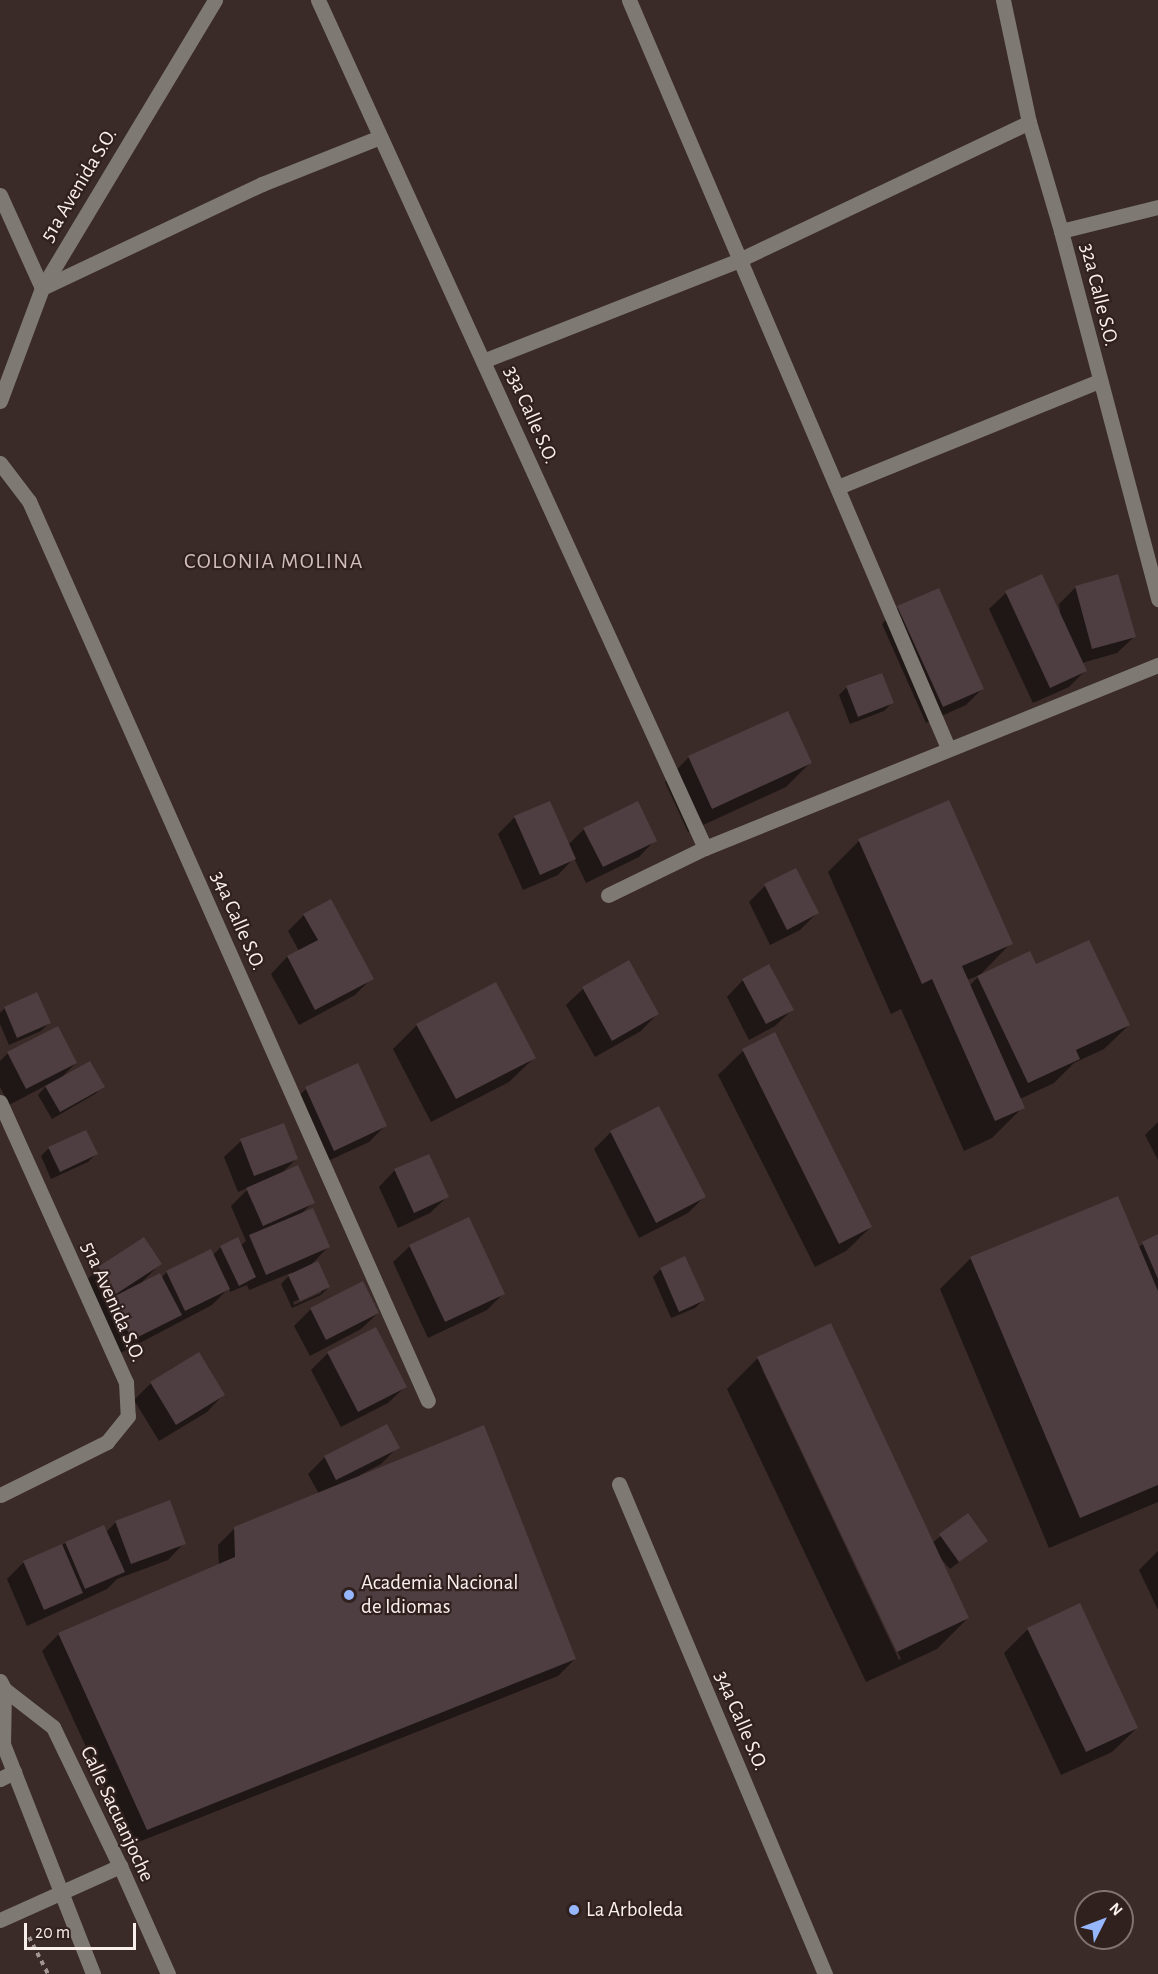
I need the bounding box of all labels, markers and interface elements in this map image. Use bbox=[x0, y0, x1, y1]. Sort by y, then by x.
street label: 51a Avenida S.O. bbox=[35, 123, 123, 247]
street label: 32a Calle S.O. bbox=[1074, 241, 1124, 349]
street label: 33a Calle S.O. bbox=[498, 362, 564, 468]
district label: COLONIA MOLINA bbox=[184, 549, 364, 575]
street label: 34a Calle S.O. bbox=[205, 868, 271, 974]
street label: 51a Avenida S.O. bbox=[75, 1238, 151, 1366]
place label: Academia Nacional de Idiomas bbox=[361, 1570, 519, 1620]
marker: Academia Nacional de Idiomas bbox=[342, 1588, 356, 1602]
street label: 34a Calle S.O. bbox=[709, 1667, 773, 1775]
street label: Calle Sacuanjoche bbox=[75, 1742, 159, 1886]
north arrow bbox=[1074, 1890, 1134, 1950]
place label: La Arboleda bbox=[586, 1897, 683, 1923]
text: N bbox=[1106, 1900, 1126, 1919]
marker: La Arboleda bbox=[567, 1903, 581, 1917]
scale bar bbox=[27, 1911, 140, 1949]
text: 20 m bbox=[35, 1924, 70, 1942]

